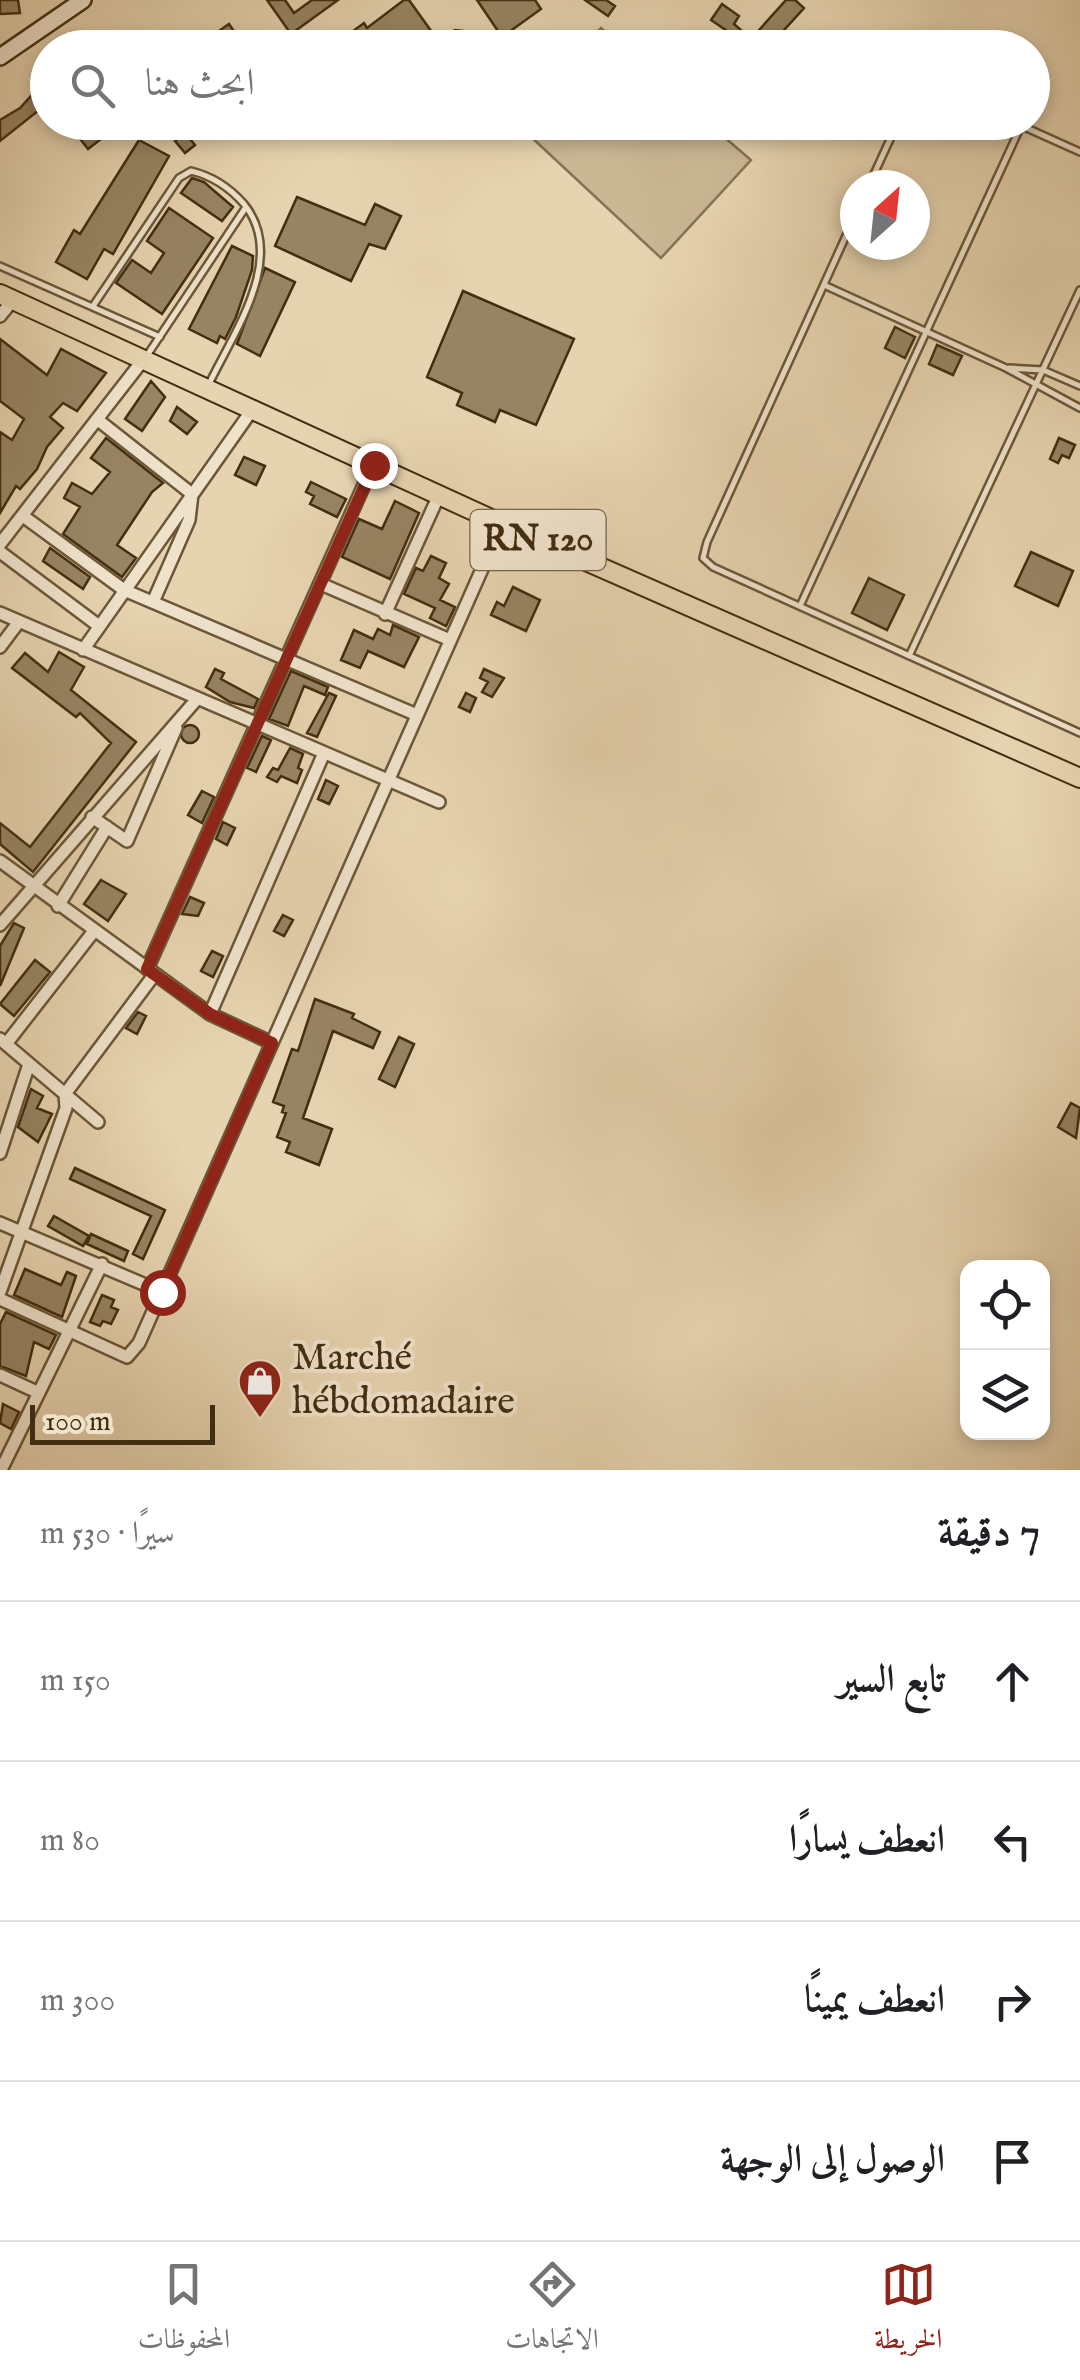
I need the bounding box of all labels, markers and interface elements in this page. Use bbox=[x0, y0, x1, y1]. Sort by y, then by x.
search box bbox=[30, 30, 1050, 140]
icon: search bbox=[65, 58, 120, 113]
text: ابحث هنا bbox=[145, 61, 255, 109]
north arrow bbox=[840, 170, 930, 260]
route end bbox=[352, 443, 398, 489]
road number: RN 120 bbox=[470, 510, 606, 570]
map controls bbox=[960, 1260, 1050, 1440]
button: locate bbox=[960, 1260, 1050, 1350]
route start bbox=[140, 1270, 186, 1316]
place label: Marché hébdomadaire bbox=[292, 1335, 515, 1427]
button: layers bbox=[960, 1350, 1050, 1440]
shop icon: Marché hébdomadaire bbox=[237, 1358, 283, 1419]
scale bar bbox=[30, 1400, 215, 1444]
text: 100 m bbox=[45, 1405, 111, 1440]
text: 7 دقيقة bbox=[938, 1507, 1040, 1560]
text: سيرًا · 530 m bbox=[40, 1514, 175, 1555]
icon: ahead bbox=[985, 1654, 1040, 1709]
text: تابع السير bbox=[837, 1657, 945, 1705]
text: 150 m bbox=[40, 1661, 111, 1702]
icon: left bbox=[985, 1814, 1040, 1869]
text: انعطف يسارًا bbox=[789, 1817, 945, 1865]
text: 80 m bbox=[40, 1821, 100, 1862]
icon: right bbox=[985, 1974, 1040, 2029]
text: انعطف يمينًا bbox=[804, 1977, 945, 2025]
text: 300 m bbox=[40, 1981, 115, 2022]
icon: arrive bbox=[985, 2134, 1040, 2189]
text: الوصول إلى الوجهة bbox=[720, 2137, 945, 2185]
tab: المحفوظات bbox=[138, 2257, 230, 2366]
tab: الاتجاهات bbox=[505, 2257, 599, 2366]
tab: الخريطة bbox=[874, 2257, 942, 2366]

